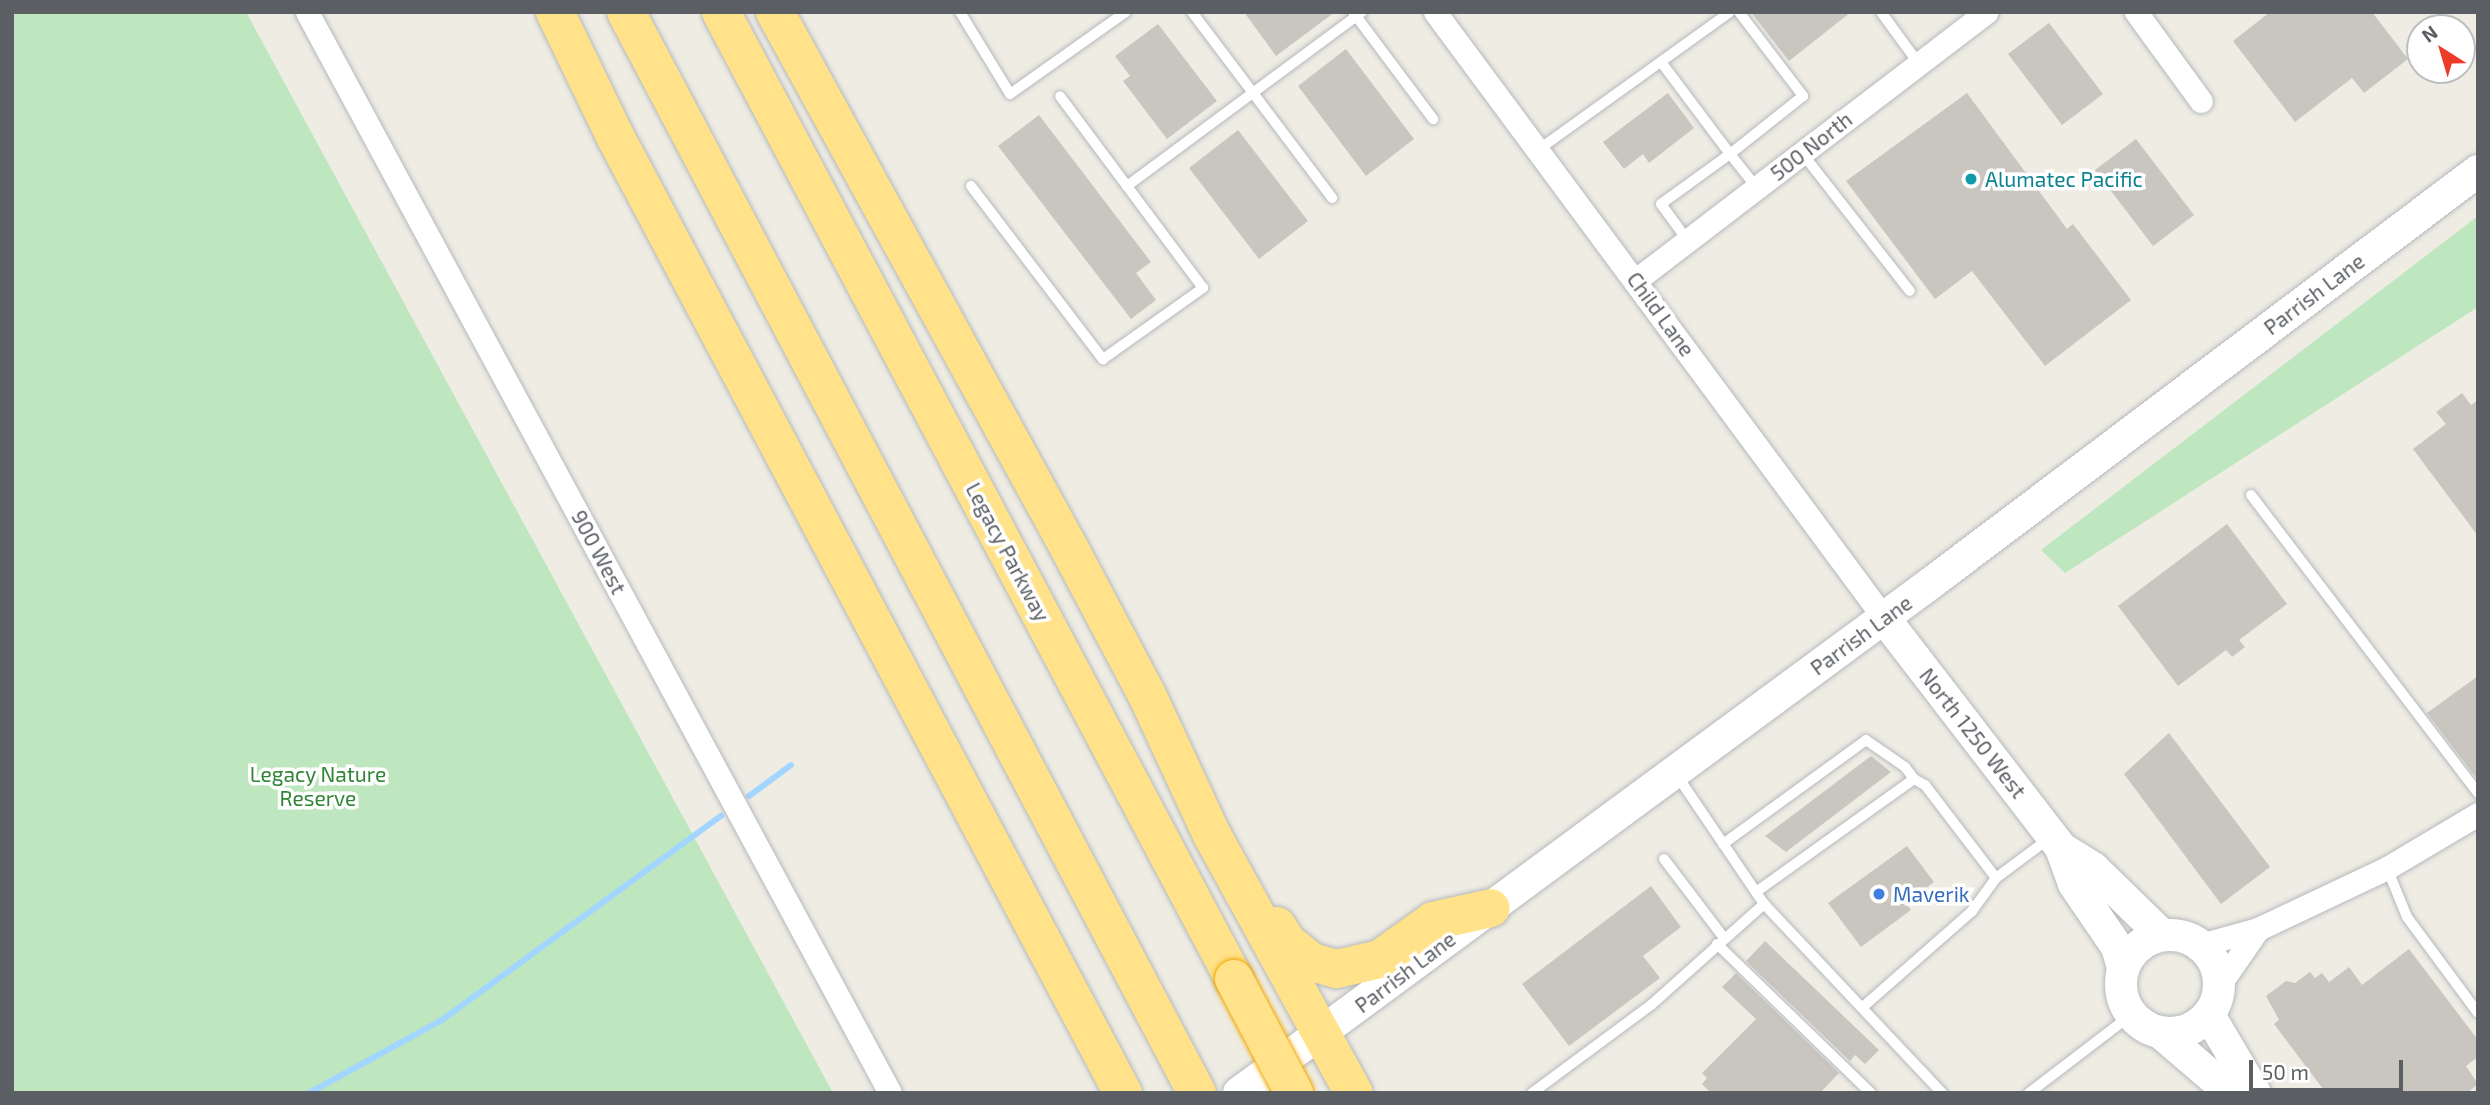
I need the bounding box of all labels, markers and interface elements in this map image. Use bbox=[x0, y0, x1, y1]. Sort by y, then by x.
north arrow bbox=[2406, 14, 2476, 84]
text: N bbox=[2417, 20, 2442, 47]
street label: 500 North bbox=[1765, 106, 1857, 186]
place label: Alumatec Pacific bbox=[1985, 166, 2143, 192]
marker: Alumatec Pacific bbox=[1963, 171, 1979, 187]
street label: Parrish Lane bbox=[2259, 248, 2369, 340]
street label: Child Lane bbox=[1622, 267, 1700, 361]
street label: Legacy Parkway bbox=[961, 478, 1055, 626]
street label: 900 West bbox=[566, 506, 632, 598]
street label: Parrish Lane bbox=[1805, 590, 1917, 680]
street label: North 1250 West bbox=[1914, 663, 2032, 803]
park label: Legacy Nature Reserve bbox=[250, 761, 386, 811]
place label: Maverik bbox=[1893, 881, 1970, 907]
marker: Maverik bbox=[1871, 886, 1887, 902]
street label: Parrish Lane bbox=[1350, 926, 1460, 1018]
scale bar bbox=[2252, 1046, 2406, 1090]
text: 50 m bbox=[2262, 1059, 2309, 1084]

